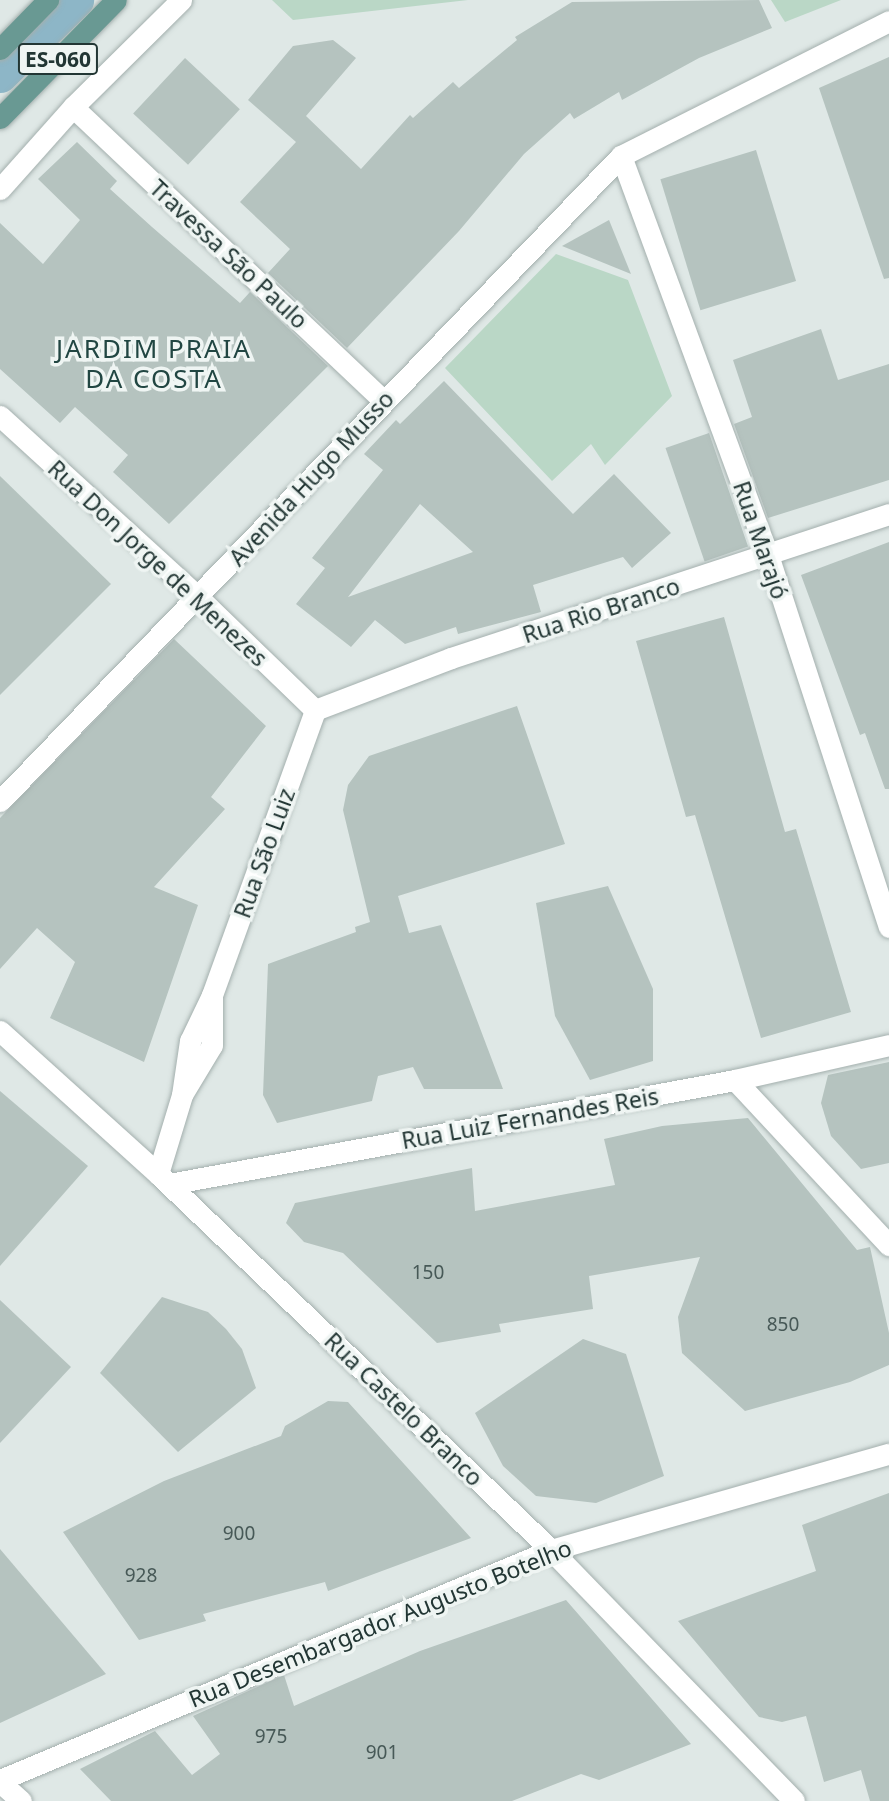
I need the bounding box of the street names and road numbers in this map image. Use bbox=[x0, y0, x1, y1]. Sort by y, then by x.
road number: ES-060 bbox=[18, 42, 98, 76]
street label: Travessa São Paulo bbox=[144, 174, 314, 334]
street label: Avenida Hugo Musso bbox=[223, 385, 399, 571]
street label: Rua Don Jorge de Menezes bbox=[43, 454, 273, 672]
street label: Rua Marajó bbox=[728, 477, 794, 603]
street label: Rua Rio Branco bbox=[519, 572, 683, 648]
street label: Rua São Luiz bbox=[228, 784, 300, 922]
street label: Rua Luiz Fernandes Reis bbox=[399, 1082, 661, 1154]
street label: Rua Castelo Branco bbox=[319, 1326, 489, 1492]
street label: Rua Desembargador Augusto Botelho bbox=[185, 1533, 575, 1713]

